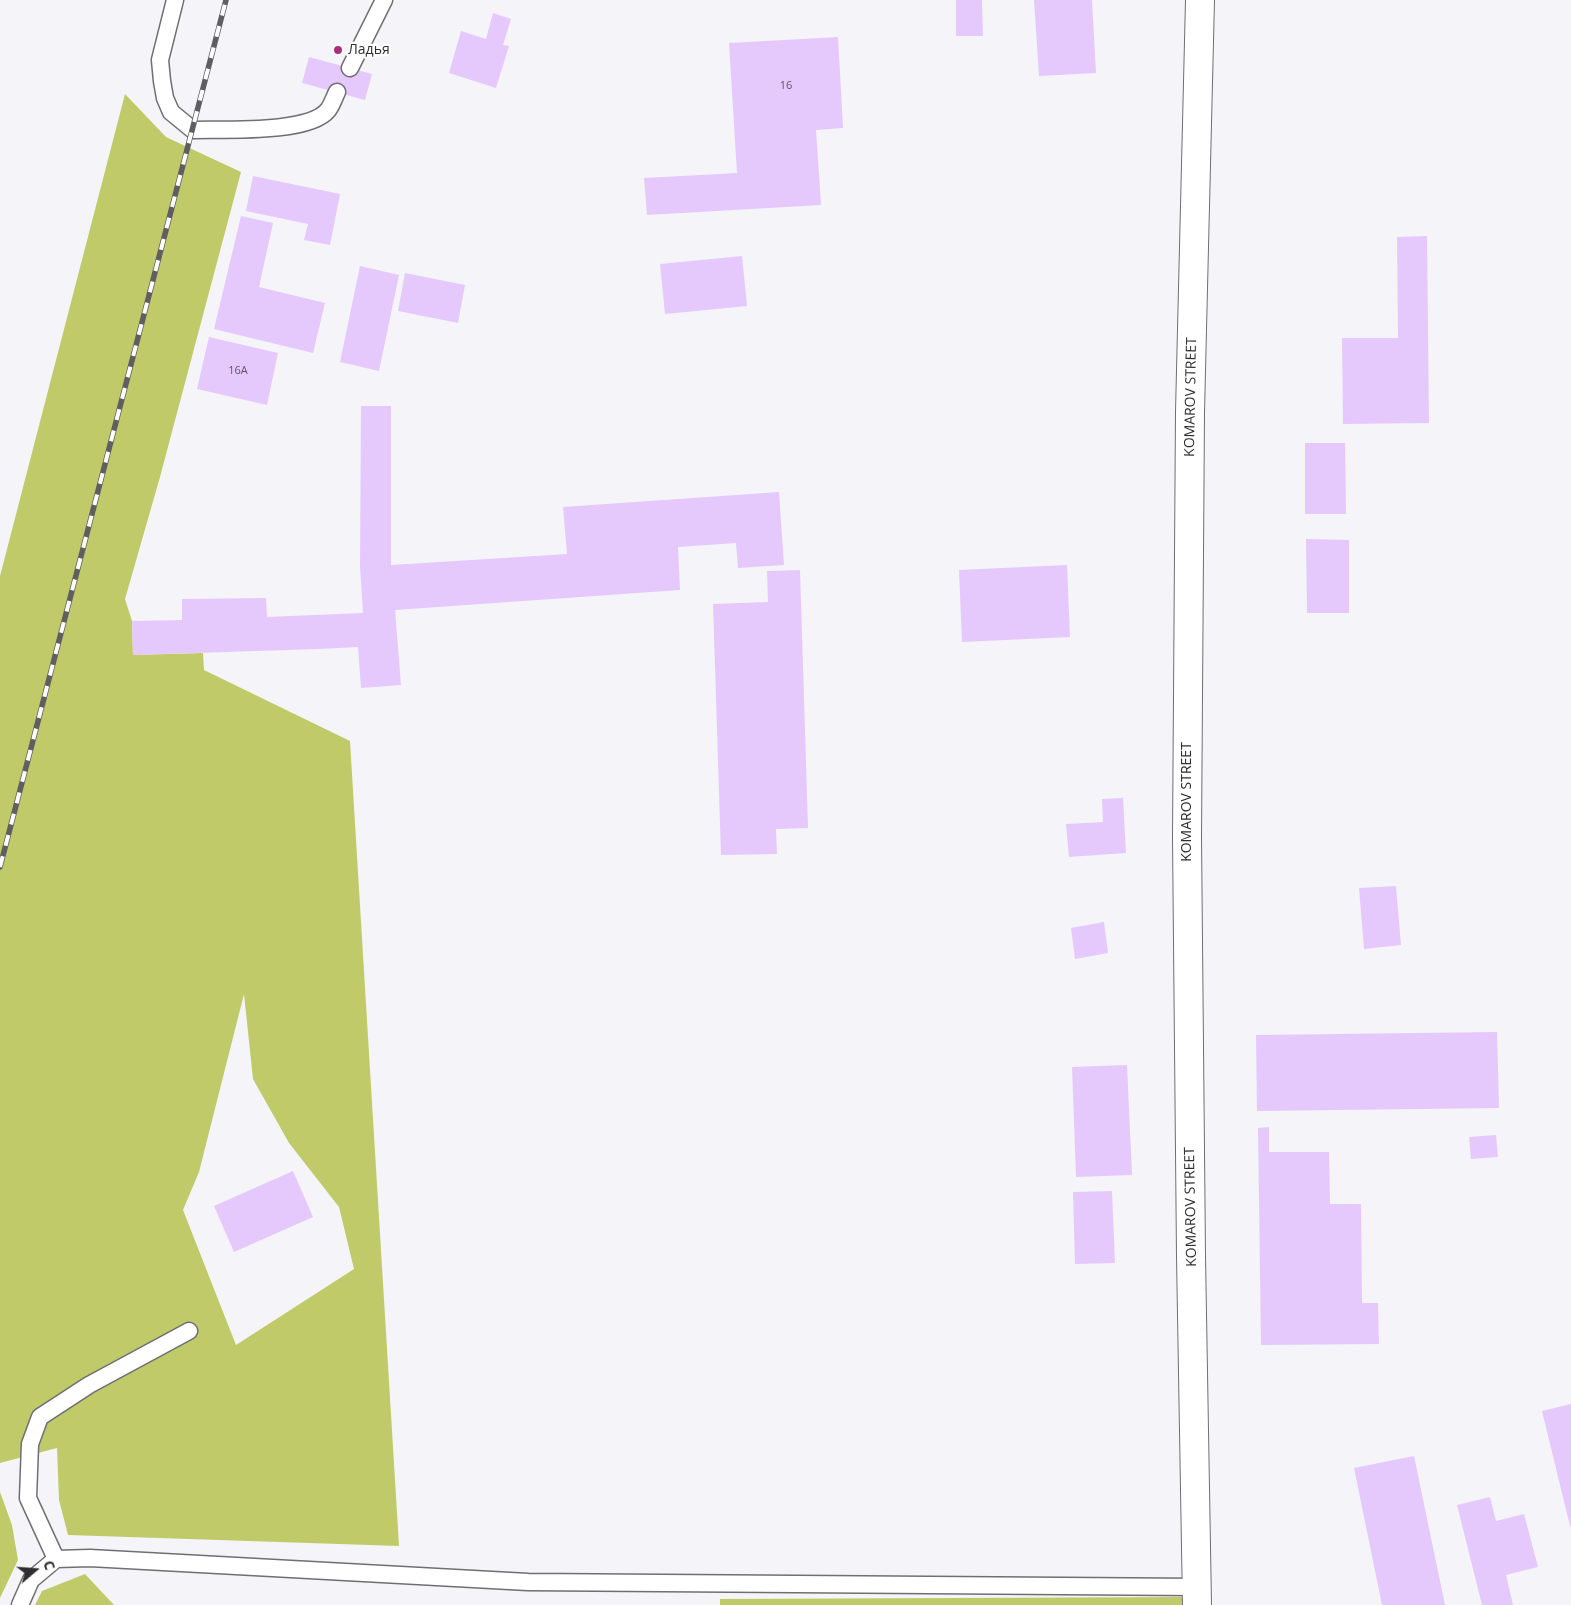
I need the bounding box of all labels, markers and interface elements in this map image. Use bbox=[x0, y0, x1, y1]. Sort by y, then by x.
place label: Ладья bbox=[348, 42, 390, 58]
marker: Ладья bbox=[332, 44, 344, 56]
house number: 16 bbox=[780, 79, 792, 93]
street label: KOMAROV STREET bbox=[1182, 337, 1200, 457]
house number: 16А bbox=[228, 364, 248, 378]
street label: KOMAROV STREET bbox=[1179, 742, 1195, 862]
street label: KOMAROV STREET bbox=[1182, 1147, 1200, 1267]
north arrow bbox=[10, 1545, 60, 1595]
text: С bbox=[39, 1558, 60, 1572]

